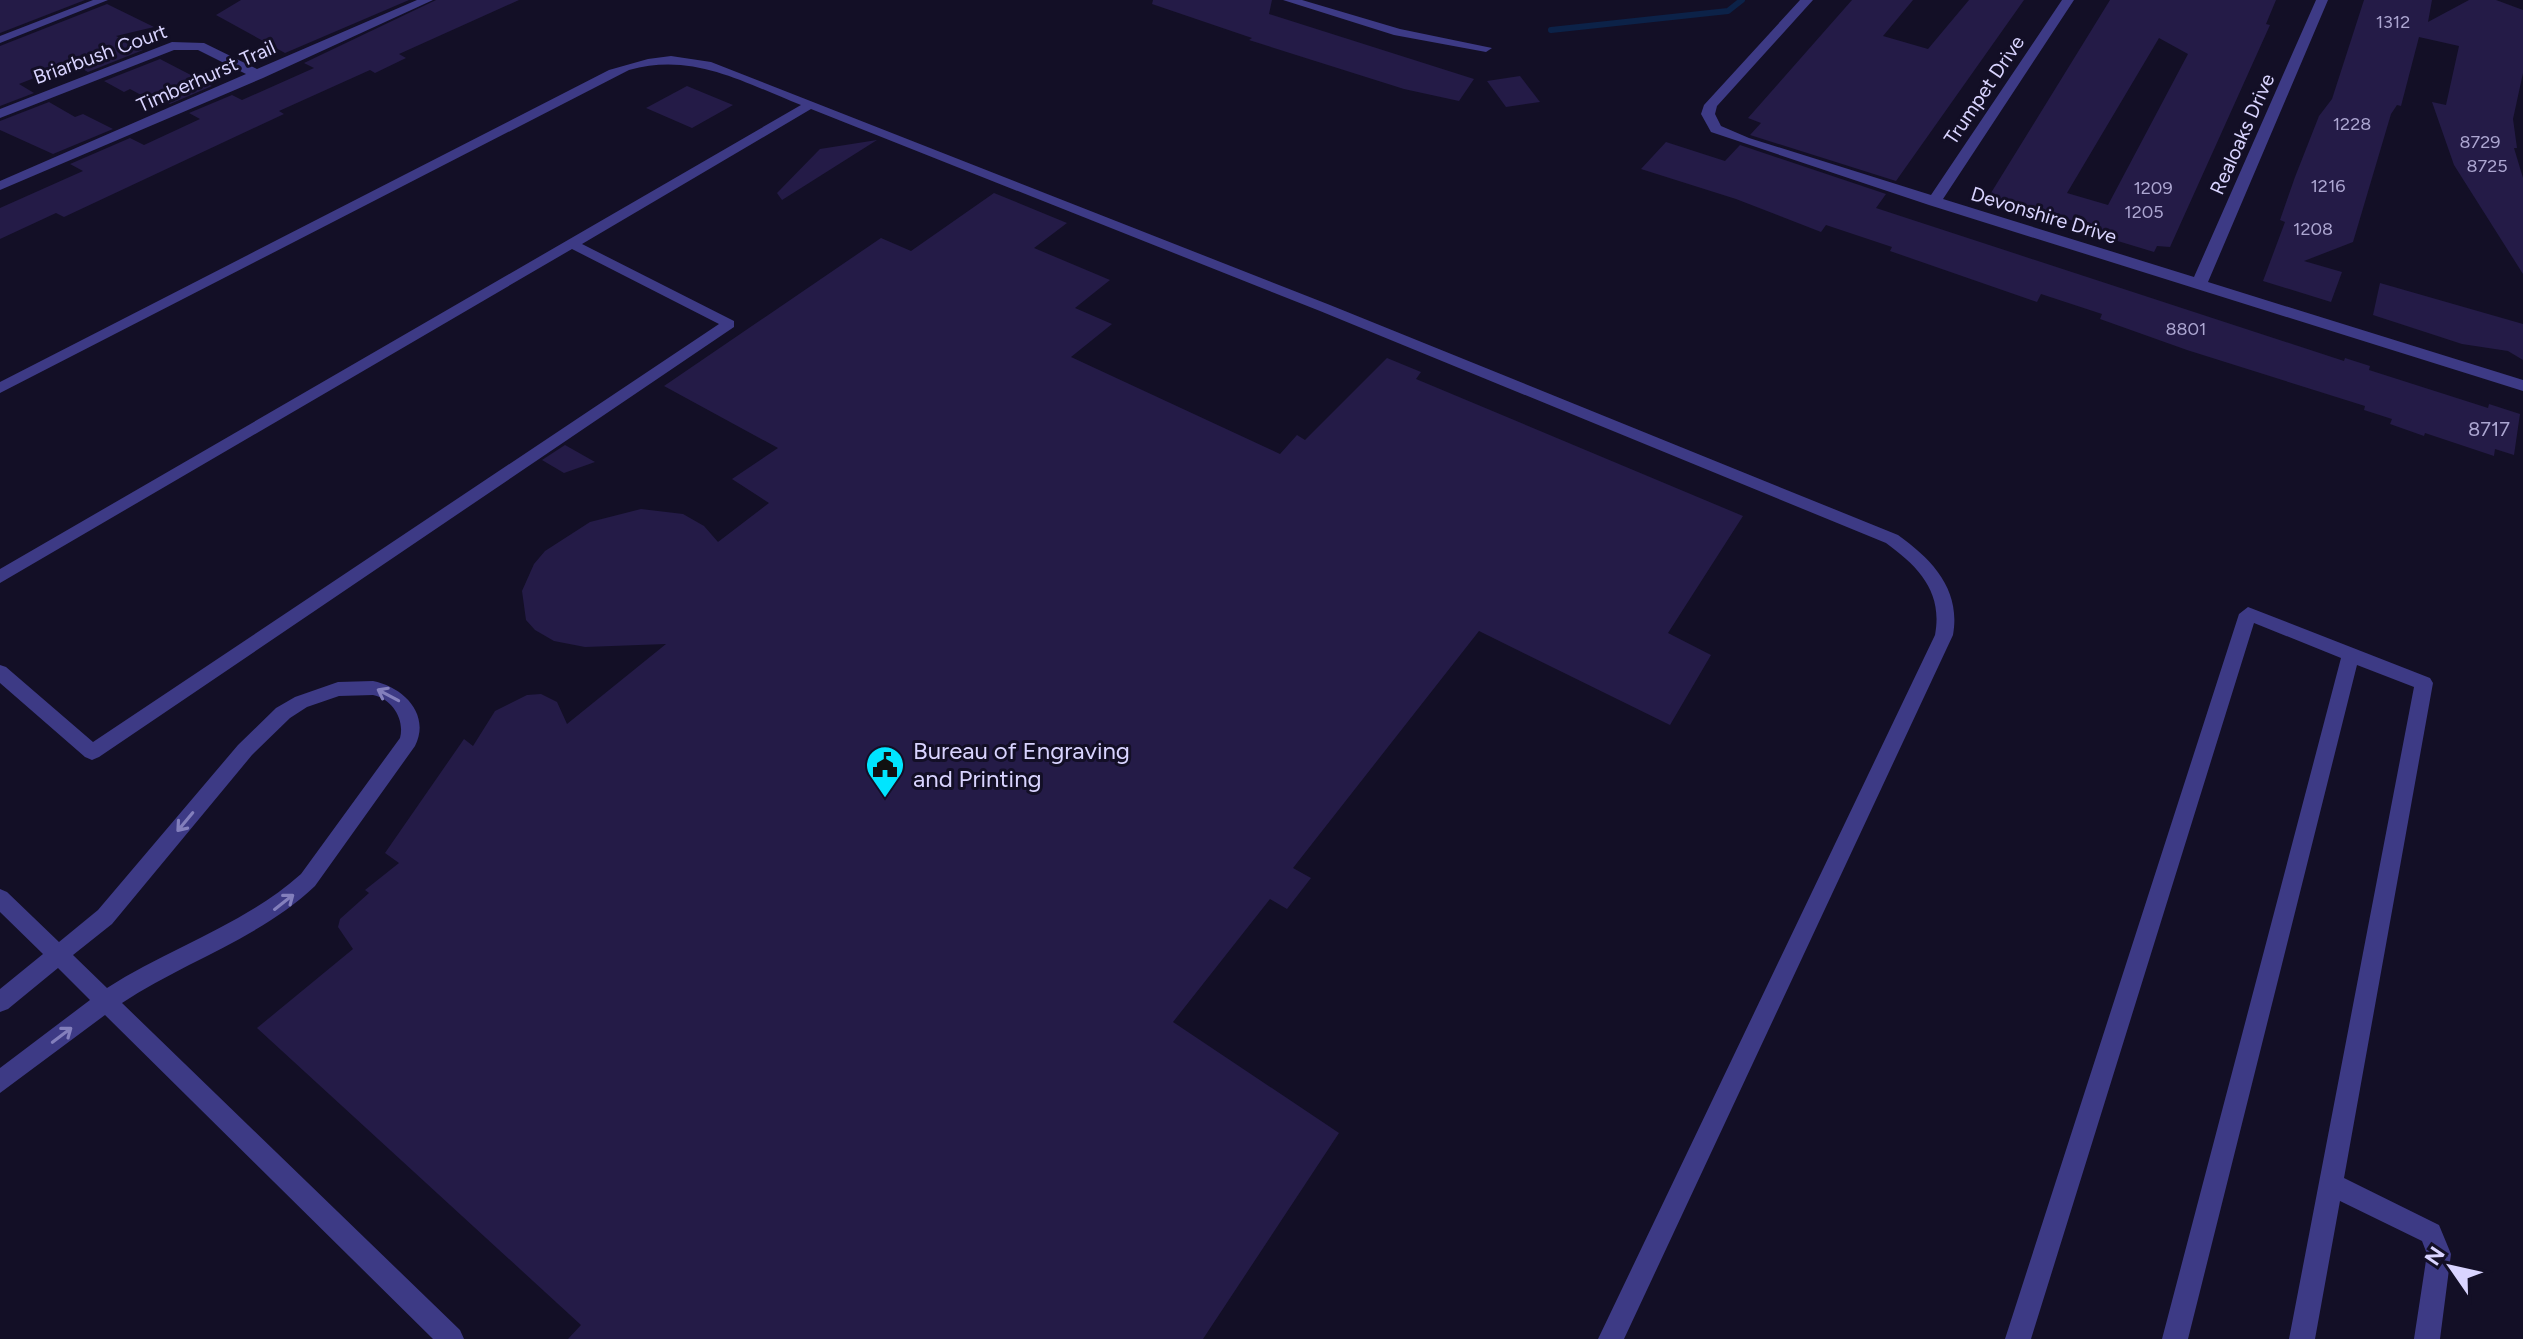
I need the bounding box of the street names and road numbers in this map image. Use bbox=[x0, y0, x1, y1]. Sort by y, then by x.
street label: Briarbush Court bbox=[30, 19, 170, 89]
street label: Trumpet Drive bbox=[1939, 31, 2029, 149]
street label: Timberhurst Trail bbox=[133, 35, 279, 117]
street label: Realoaks Drive bbox=[2205, 70, 2279, 198]
street label: Devonshire Drive bbox=[1968, 181, 2120, 249]

